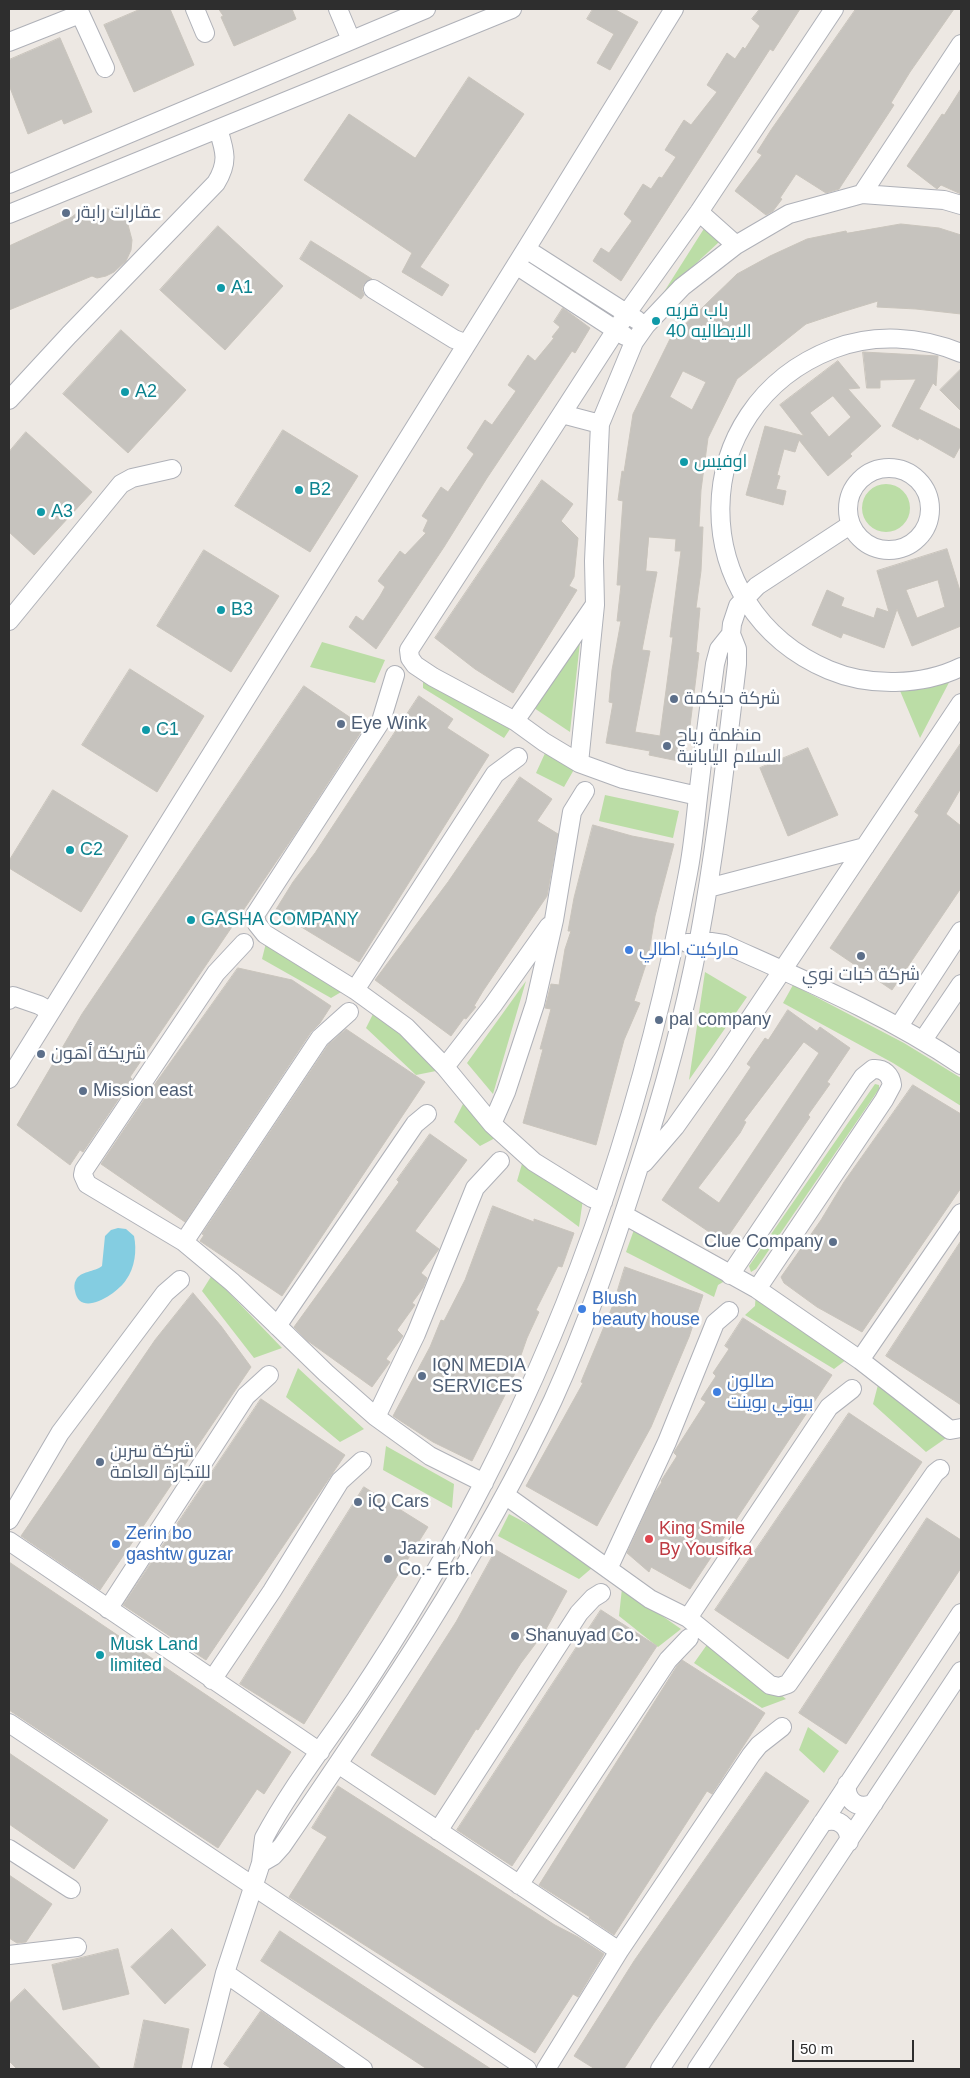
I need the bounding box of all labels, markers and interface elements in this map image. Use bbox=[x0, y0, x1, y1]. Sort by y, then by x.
place label: عقارات رابةر bbox=[76, 202, 162, 224]
marker: عقارات رابةر bbox=[60, 207, 72, 219]
place label: A1 bbox=[231, 277, 253, 299]
marker: A1 bbox=[215, 282, 227, 294]
place label: باب قريه الايطاليه 40 bbox=[666, 300, 752, 342]
marker: باب قريه الايطاليه 40 bbox=[650, 315, 662, 327]
place label: A2 bbox=[135, 381, 157, 403]
marker: A2 bbox=[119, 386, 131, 398]
place label: اوفيس bbox=[694, 451, 747, 473]
marker: اوفيس bbox=[678, 456, 690, 468]
place label: B2 bbox=[309, 479, 331, 501]
marker: B2 bbox=[293, 484, 305, 496]
place label: A3 bbox=[51, 501, 73, 523]
marker: A3 bbox=[35, 506, 47, 518]
place label: B3 bbox=[231, 599, 253, 621]
marker: B3 bbox=[215, 604, 227, 616]
place label: شركة حيكمة bbox=[684, 688, 780, 710]
marker: شركة حيكمة bbox=[668, 693, 680, 705]
place label: Eye Wink bbox=[351, 713, 427, 735]
marker: Eye Wink bbox=[335, 718, 347, 730]
place label: C1 bbox=[156, 719, 179, 741]
marker: C1 bbox=[140, 724, 152, 736]
place label: منظمة رياح السلام اليابانية bbox=[677, 725, 782, 768]
marker: منظمة رياح السلام اليابانية bbox=[661, 740, 673, 752]
place label: C2 bbox=[80, 839, 103, 861]
marker: C2 bbox=[64, 844, 76, 856]
place label: GASHA COMPANY bbox=[201, 909, 359, 931]
marker: GASHA COMPANY bbox=[185, 914, 197, 926]
place label: ماركيت اطالي bbox=[639, 939, 739, 961]
marker: ماركيت اطالي bbox=[623, 944, 635, 956]
marker: شركة خبات نوي bbox=[855, 950, 867, 962]
place label: شركة خبات نوي bbox=[802, 964, 920, 986]
place label: pal company bbox=[669, 1009, 771, 1031]
marker: pal company bbox=[653, 1014, 665, 1026]
place label: شريكة أهون bbox=[51, 1043, 146, 1065]
marker: شريكة أهون bbox=[35, 1048, 47, 1060]
place label: Mission east bbox=[93, 1080, 193, 1102]
marker: Mission east bbox=[77, 1085, 89, 1097]
place label: Clue Company bbox=[704, 1231, 823, 1253]
marker: Clue Company bbox=[827, 1236, 839, 1248]
place label: Blush beauty house bbox=[592, 1288, 700, 1330]
marker: Blush beauty house bbox=[576, 1303, 588, 1315]
place label: IQN MEDIA SERVICES bbox=[432, 1355, 526, 1398]
marker: IQN MEDIA SERVICES bbox=[416, 1370, 428, 1382]
place label: صالون بيوتي بوينت bbox=[727, 1371, 813, 1414]
marker: صالون بيوتي بوينت bbox=[711, 1386, 723, 1398]
place label: شركة سربن للتجارة العامة bbox=[110, 1441, 211, 1484]
marker: شركة سربن للتجارة العامة bbox=[94, 1456, 106, 1468]
place label: iQ Cars bbox=[368, 1491, 429, 1513]
marker: iQ Cars bbox=[352, 1496, 364, 1508]
place label: King Smile By Yousifka bbox=[659, 1518, 752, 1560]
place label: Zerin bo gashtw guzar bbox=[126, 1523, 233, 1566]
marker: King Smile By Yousifka bbox=[643, 1533, 655, 1545]
marker: Zerin bo gashtw guzar bbox=[110, 1538, 122, 1550]
place label: Jazirah Noh Co.- Erb. bbox=[398, 1538, 494, 1580]
marker: Jazirah Noh Co.- Erb. bbox=[382, 1553, 394, 1565]
place label: Shanuyad Co. bbox=[525, 1625, 639, 1647]
marker: Shanuyad Co. bbox=[509, 1630, 521, 1642]
place label: Musk Land limited bbox=[110, 1634, 198, 1676]
marker: Musk Land limited bbox=[94, 1649, 106, 1661]
scale bar bbox=[795, 2030, 918, 2062]
text: 50 m bbox=[800, 2040, 833, 2057]

